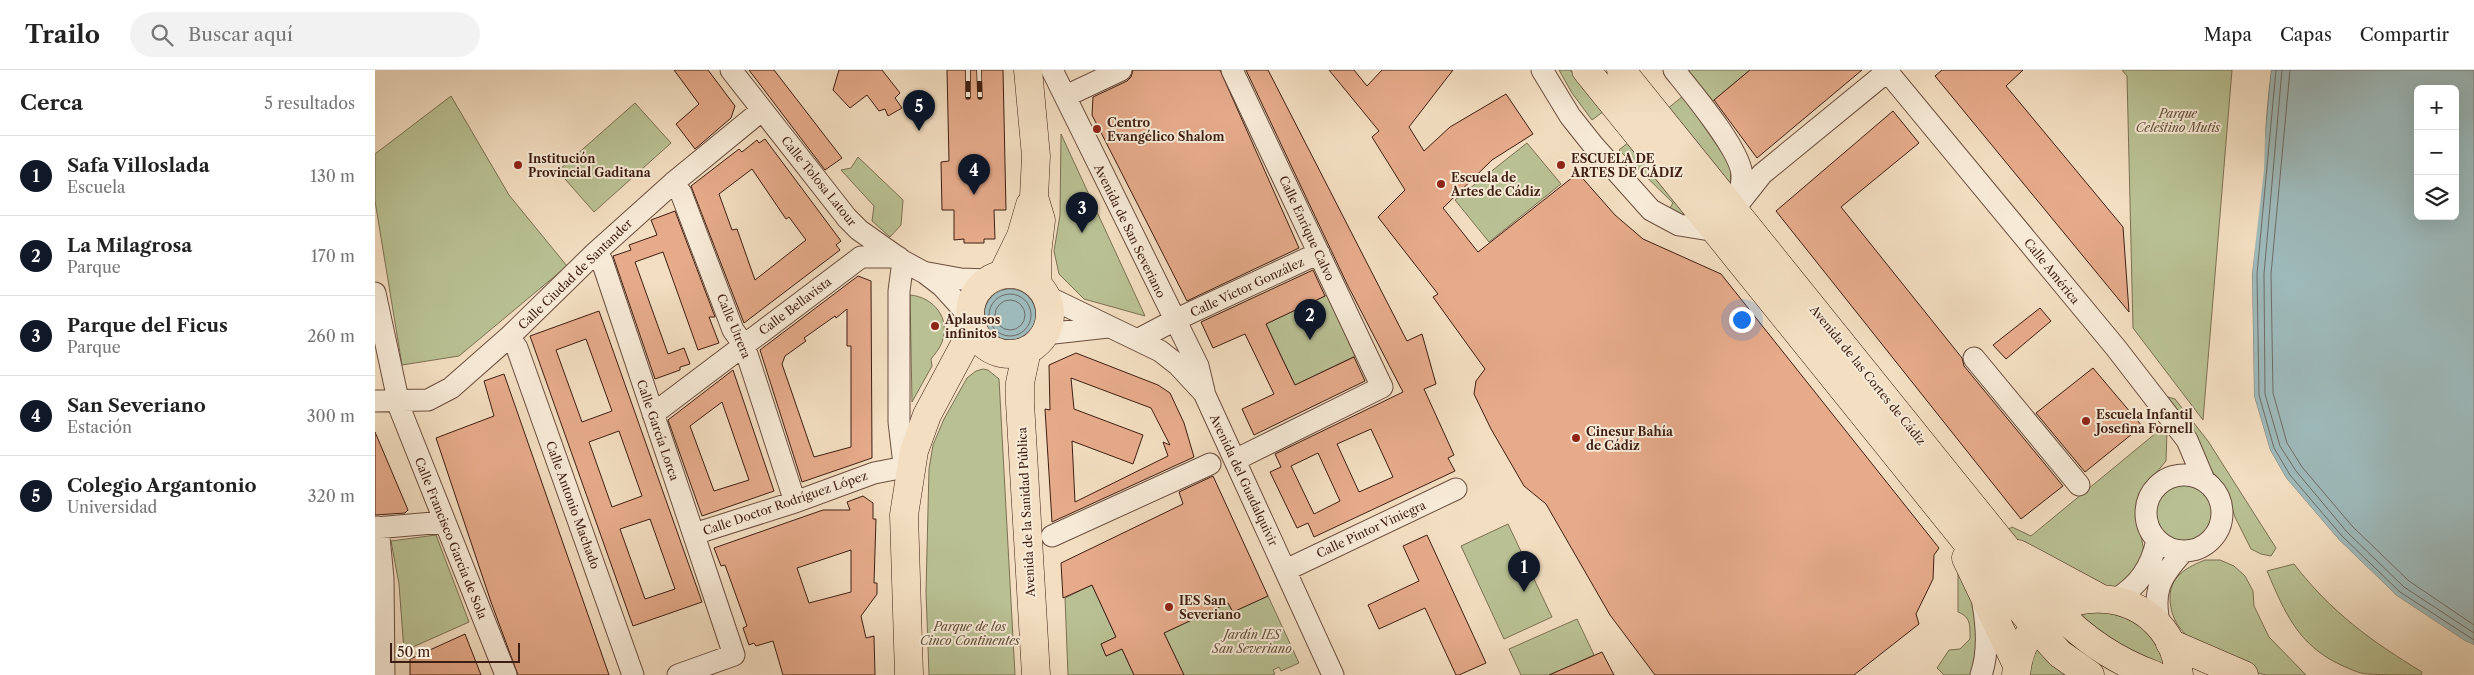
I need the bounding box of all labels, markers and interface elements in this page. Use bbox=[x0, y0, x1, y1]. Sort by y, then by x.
search box bbox=[130, 12, 480, 57]
text: Trailo bbox=[25, 20, 100, 49]
icon: search bbox=[148, 21, 176, 49]
text: Buscar aquí bbox=[188, 23, 293, 46]
text: Mapa bbox=[2204, 24, 2252, 46]
text: Capas bbox=[2280, 24, 2332, 46]
text: Compartir bbox=[2360, 24, 2449, 46]
map controls bbox=[2414, 85, 2459, 220]
button: + bbox=[2414, 85, 2459, 130]
text: Cerca bbox=[20, 90, 83, 115]
pin: 5 bbox=[903, 90, 935, 131]
text: 5 resultados bbox=[264, 93, 355, 113]
park label: Parque Celestino Mutis bbox=[2136, 106, 2221, 135]
place label: Centro Evangélico Shalom bbox=[1107, 115, 1224, 144]
marker: Centro Evangélico Shalom bbox=[1091, 123, 1103, 135]
button: − bbox=[2414, 130, 2459, 175]
street label: Calle Tolosa Latour bbox=[778, 133, 860, 229]
place label: Institución Provincial Gaditana bbox=[528, 151, 652, 180]
place label: ESCUELA DE ARTES DE CÁDIZ bbox=[1570, 151, 1683, 180]
text: Safa Villoslada bbox=[67, 154, 210, 177]
pin: 4 bbox=[958, 154, 990, 195]
marker: Institución Provincial Gaditana bbox=[512, 159, 524, 171]
marker: ESCUELA DE ARTES DE CÁDIZ bbox=[1555, 159, 1567, 171]
street label: Avenida de San Severiano bbox=[1091, 161, 1169, 300]
text: 1 bbox=[32, 166, 40, 186]
text: 130 m bbox=[310, 166, 355, 186]
place label: Escuela de Artes de Cádiz bbox=[1450, 170, 1541, 199]
street label: Calle Enrique Calvo bbox=[1276, 173, 1338, 283]
button: layers bbox=[2414, 175, 2459, 220]
text: Escuela bbox=[67, 177, 125, 197]
marker: Escuela de Artes de Cádiz bbox=[1435, 178, 1447, 190]
pin: 3 bbox=[1066, 192, 1098, 233]
street label: Calle Ciudad de Santander bbox=[515, 216, 635, 332]
text: La Milagrosa bbox=[67, 234, 192, 257]
street label: Calle América bbox=[2021, 235, 2084, 307]
text: 2 bbox=[31, 246, 41, 266]
text: 170 m bbox=[311, 246, 355, 266]
street label: Calle Víctor González bbox=[1188, 254, 1306, 320]
text: Parque bbox=[67, 257, 121, 277]
street label: Calle Bellavista bbox=[756, 274, 835, 338]
street label: Calle Utrera bbox=[714, 291, 755, 361]
pin: 2 bbox=[1294, 299, 1326, 340]
street label: Avenida de las Cortes de Cádiz bbox=[1806, 301, 1929, 448]
your location bbox=[1729, 307, 1755, 333]
place label: Aplausos infinitos bbox=[944, 312, 1001, 341]
text: Parque del Ficus bbox=[67, 314, 228, 337]
marker: Aplausos infinitos bbox=[929, 320, 941, 332]
text: 3 bbox=[31, 326, 41, 346]
text: 260 m bbox=[307, 326, 355, 346]
text: Parque bbox=[67, 337, 121, 357]
street label: Calle García Lorca bbox=[634, 378, 682, 483]
text: San Severiano bbox=[67, 394, 206, 417]
text: 4 bbox=[31, 406, 41, 426]
text: 300 m bbox=[307, 406, 355, 426]
place label: Escuela Infantil Josefina Fornell bbox=[2094, 407, 2193, 436]
street label: Avenida del Guadalquivir bbox=[1206, 411, 1281, 548]
marker: Escuela Infantil Josefina Fornell bbox=[2080, 415, 2092, 427]
text: Estación bbox=[67, 417, 132, 437]
place label: Cinesur Bahía de Cádiz bbox=[1586, 424, 1674, 453]
street label: Avenida de la Sanidad Pública bbox=[1014, 426, 1038, 598]
marker: Cinesur Bahía de Cádiz bbox=[1570, 432, 1582, 444]
street label: Calle Antonio Machado bbox=[543, 439, 603, 571]
street label: Calle Francisco García de Sola bbox=[412, 455, 491, 622]
street label: Calle Doctor Rodríguez López bbox=[701, 468, 869, 538]
text: Colegio Argantonio bbox=[67, 474, 257, 497]
text: 5 bbox=[32, 486, 40, 506]
text: 320 m bbox=[308, 486, 355, 506]
text: Universidad bbox=[67, 497, 157, 517]
street label: Calle Pintor Viniegra bbox=[1314, 497, 1429, 561]
pin: 1 bbox=[1508, 551, 1540, 592]
place label: IES San Severiano bbox=[1179, 593, 1241, 622]
marker: IES San Severiano bbox=[1163, 601, 1175, 613]
park label: Parque de los Cinco Continentes bbox=[920, 619, 1021, 648]
park label: Jardín IES San Severiano bbox=[1211, 627, 1292, 656]
scale bar bbox=[390, 640, 520, 663]
text: 50 m bbox=[397, 643, 430, 661]

